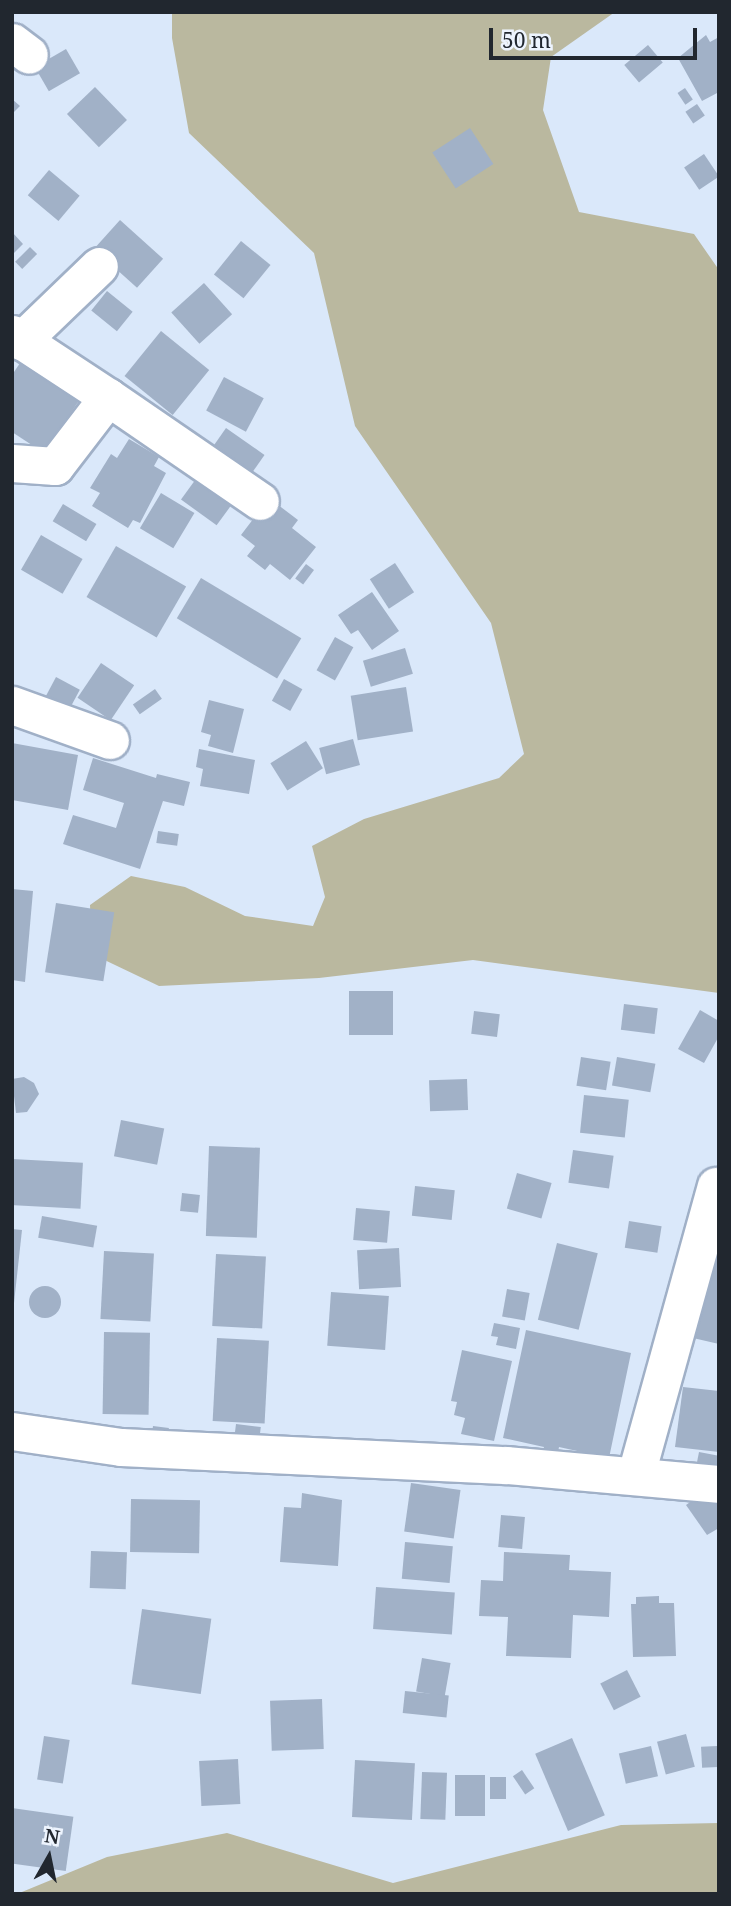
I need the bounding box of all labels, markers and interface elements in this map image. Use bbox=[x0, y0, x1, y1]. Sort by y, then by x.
scale bar bbox=[493, 14, 701, 58]
text: 50 m bbox=[502, 26, 551, 54]
north arrow bbox=[14, 1822, 84, 1892]
text: N bbox=[43, 1822, 62, 1850]

